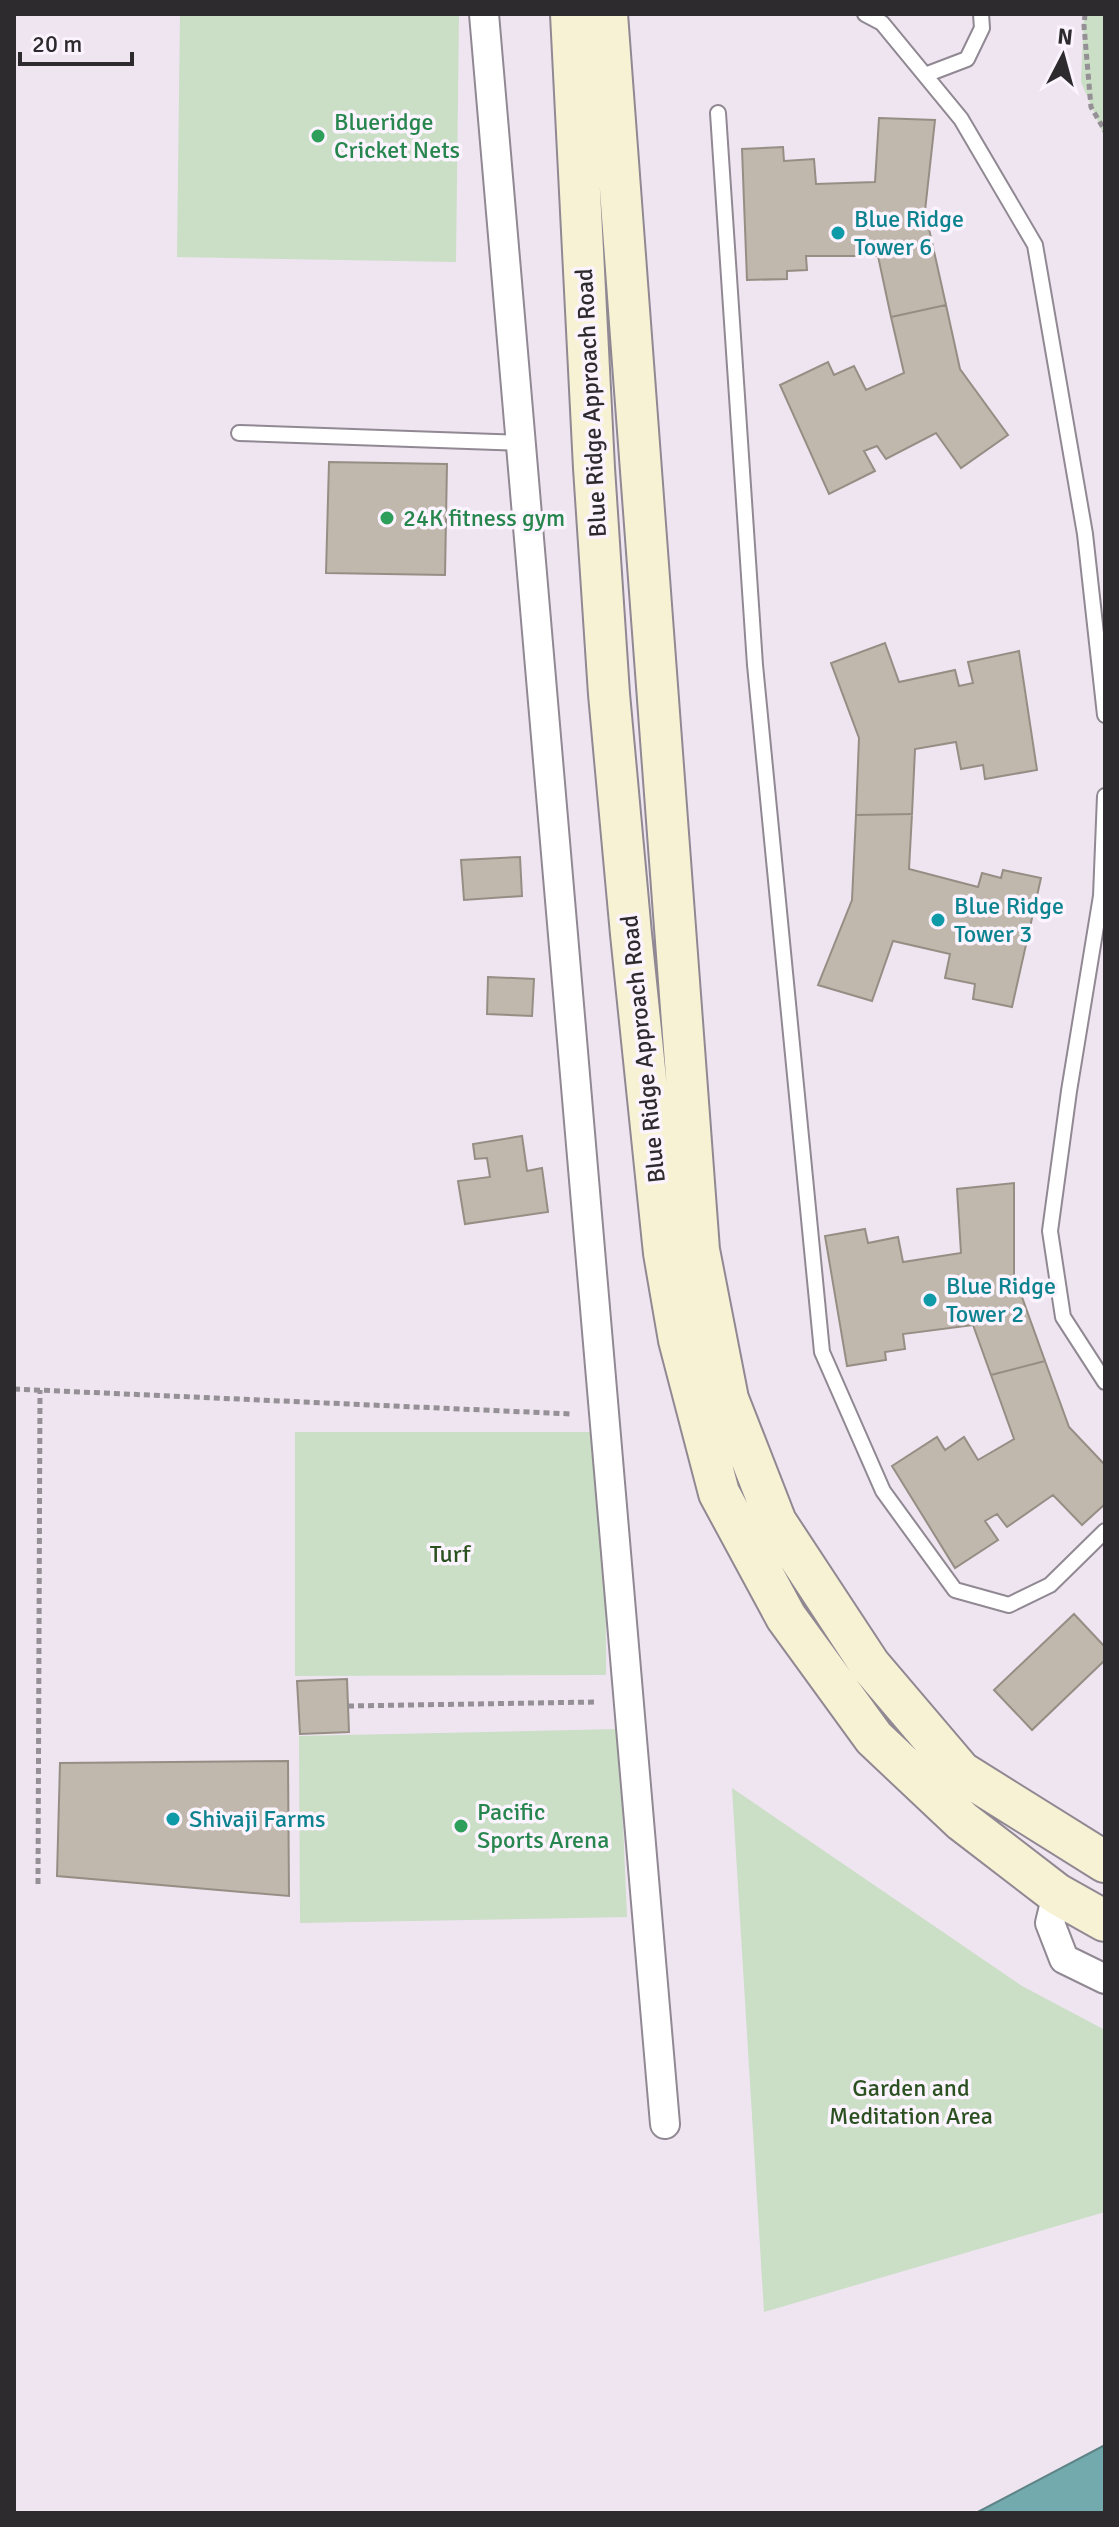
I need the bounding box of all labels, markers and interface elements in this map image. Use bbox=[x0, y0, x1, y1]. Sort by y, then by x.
scale bar bbox=[20, 16, 132, 66]
north arrow bbox=[1023, 16, 1103, 96]
text: N bbox=[1056, 22, 1074, 51]
text: 20 m bbox=[32, 29, 82, 59]
place label: Blueridge Cricket Nets bbox=[334, 107, 460, 165]
marker: Blueridge Cricket Nets bbox=[309, 127, 327, 145]
place label: Blue Ridge Tower 6 bbox=[854, 204, 964, 262]
marker: Blue Ridge Tower 6 bbox=[829, 224, 847, 242]
street label: Blue Ridge Approach Road bbox=[569, 268, 613, 538]
place label: 24K fitness gym bbox=[403, 503, 565, 533]
marker: 24K fitness gym bbox=[378, 509, 396, 527]
place label: Blue Ridge Tower 3 bbox=[954, 891, 1064, 949]
marker: Blue Ridge Tower 3 bbox=[929, 911, 947, 929]
street label: Blue Ridge Approach Road bbox=[614, 913, 672, 1185]
place label: Blue Ridge Tower 2 bbox=[946, 1271, 1056, 1329]
marker: Blue Ridge Tower 2 bbox=[921, 1291, 939, 1309]
park label: Turf bbox=[430, 1539, 471, 1569]
place label: Pacific Sports Arena bbox=[477, 1797, 609, 1855]
place label: Shivaji Farms bbox=[189, 1804, 326, 1834]
marker: Shivaji Farms bbox=[164, 1810, 182, 1828]
marker: Pacific Sports Arena bbox=[452, 1817, 470, 1835]
park label: Garden and Meditation Area bbox=[829, 2073, 993, 2131]

